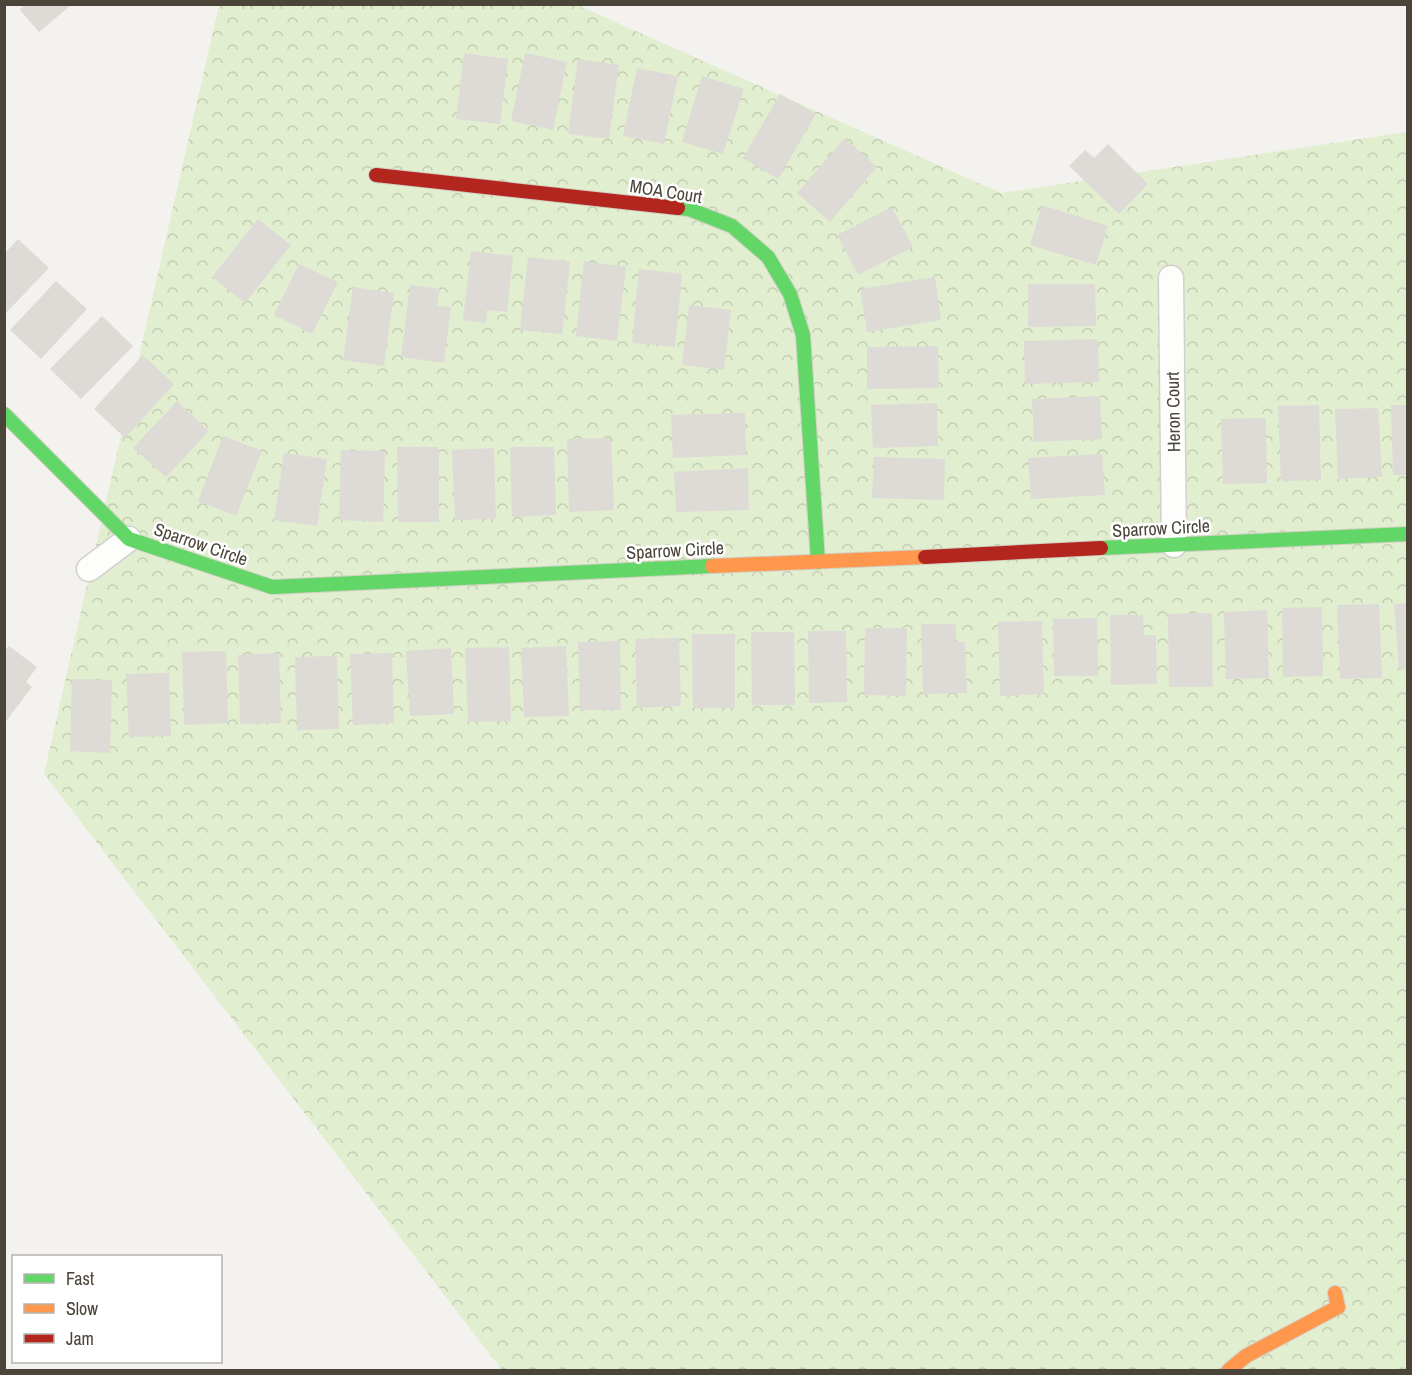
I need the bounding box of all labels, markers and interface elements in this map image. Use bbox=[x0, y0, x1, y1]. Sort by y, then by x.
street label: MOA Court bbox=[628, 173, 704, 209]
street label: Heron Court bbox=[1160, 372, 1186, 452]
street label: Sparrow Circle bbox=[1112, 513, 1210, 543]
street label: Sparrow Circle bbox=[151, 516, 251, 572]
street label: Sparrow Circle bbox=[626, 535, 724, 565]
legend bbox=[12, 1255, 222, 1363]
text: Fast bbox=[66, 1266, 94, 1291]
text: Slow bbox=[66, 1296, 98, 1321]
text: Jam bbox=[66, 1326, 94, 1351]

